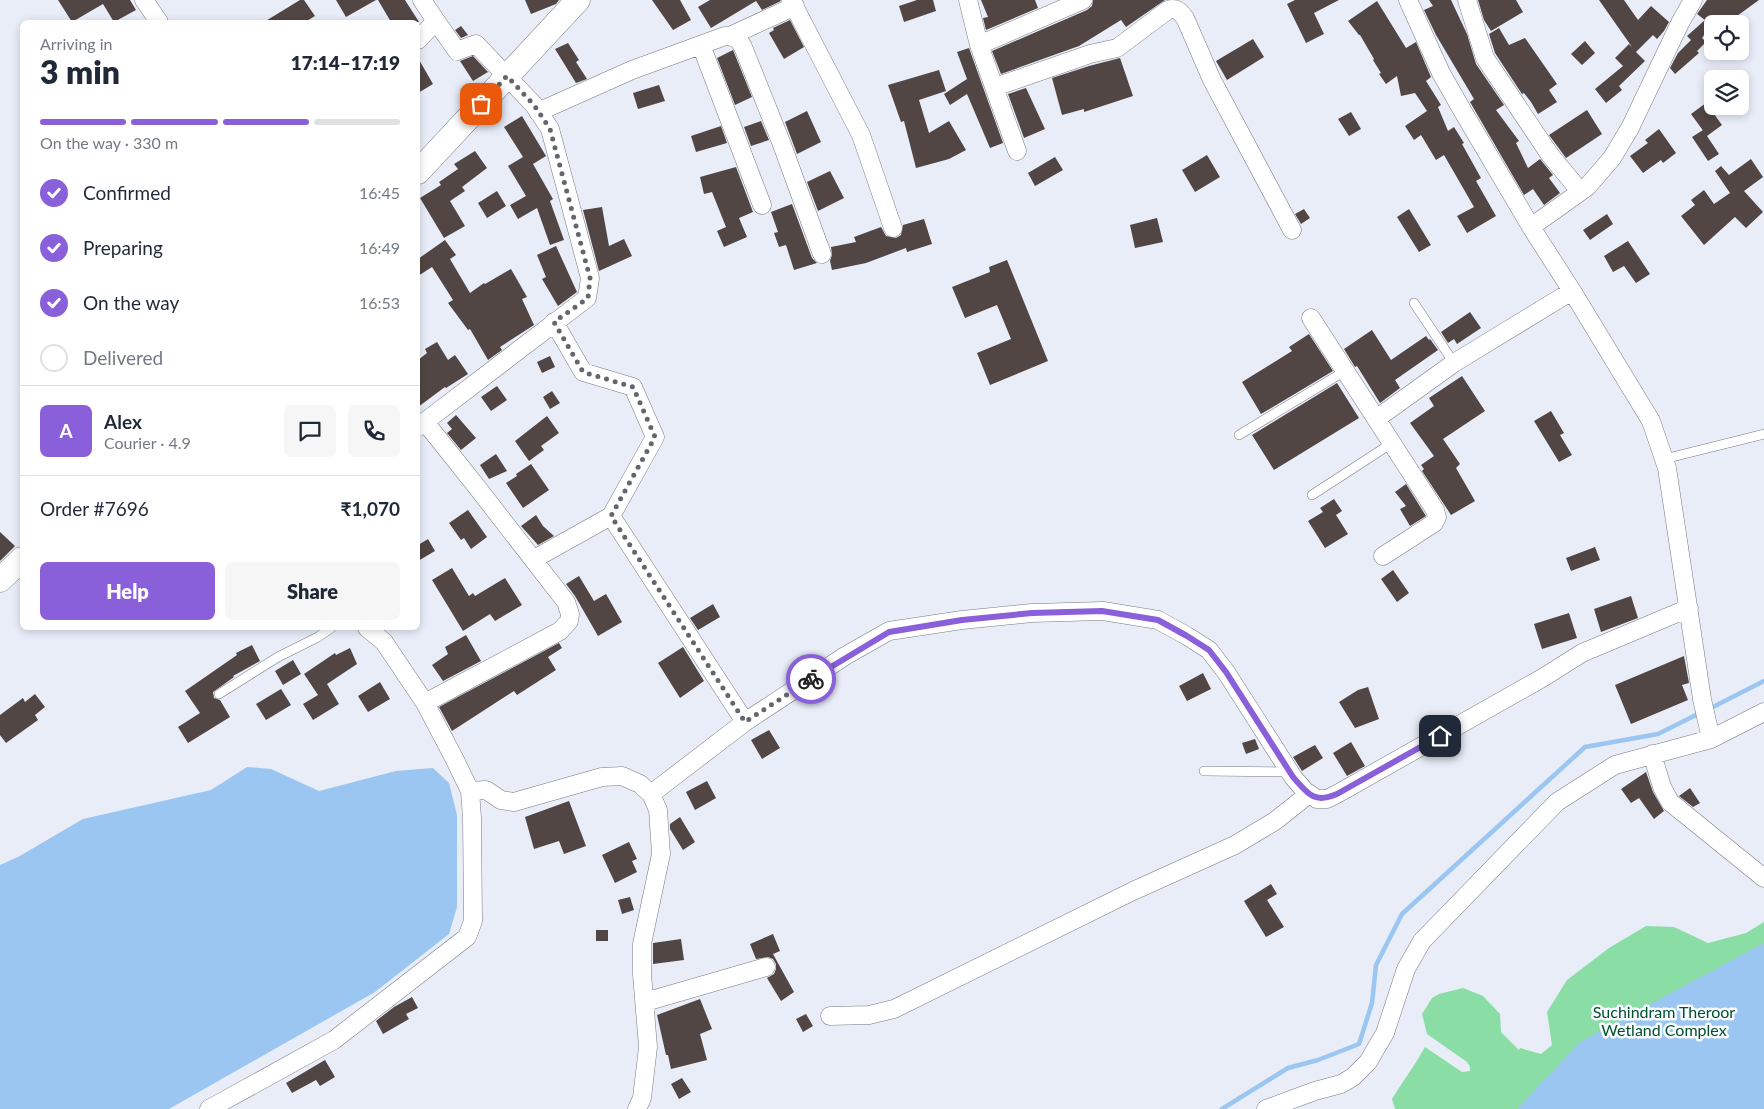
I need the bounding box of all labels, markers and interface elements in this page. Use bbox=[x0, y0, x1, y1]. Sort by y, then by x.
map controls bbox=[1704, 15, 1749, 115]
button: locate bbox=[1704, 15, 1749, 60]
text: Arriving in bbox=[40, 34, 113, 53]
text: 17:14–17:19 bbox=[291, 51, 400, 74]
text: 3 min bbox=[40, 52, 120, 91]
button: layers bbox=[1704, 70, 1749, 115]
pin bbox=[460, 83, 502, 125]
icon: bag bbox=[467, 90, 495, 118]
text: On the way · 330 m bbox=[40, 133, 178, 152]
icon: check bbox=[40, 179, 68, 207]
text: Confirmed bbox=[83, 181, 171, 204]
text: 16:45 bbox=[359, 183, 400, 202]
icon: check bbox=[40, 234, 68, 262]
text: Preparing bbox=[83, 236, 163, 259]
text: 16:49 bbox=[359, 238, 400, 257]
icon: check bbox=[40, 289, 68, 317]
text: On the way bbox=[83, 291, 179, 314]
text: 16:53 bbox=[359, 293, 400, 312]
text: Delivered bbox=[83, 346, 163, 369]
button: chat bbox=[284, 405, 336, 457]
button: phone bbox=[348, 405, 400, 457]
text: Alex bbox=[104, 410, 142, 433]
text: A bbox=[59, 419, 73, 442]
text: Courier · 4.9 bbox=[104, 433, 191, 452]
text: Order #7696 bbox=[40, 497, 149, 520]
text: ₹1,070 bbox=[340, 497, 400, 520]
button: Help bbox=[40, 562, 215, 620]
button: Share bbox=[225, 562, 400, 620]
courier bbox=[786, 654, 836, 704]
icon: bike bbox=[797, 665, 825, 693]
pin bbox=[1419, 715, 1461, 757]
icon: home bbox=[1426, 722, 1454, 750]
park label: Suchindram Theroor Wetland Complex bbox=[1593, 1002, 1735, 1039]

